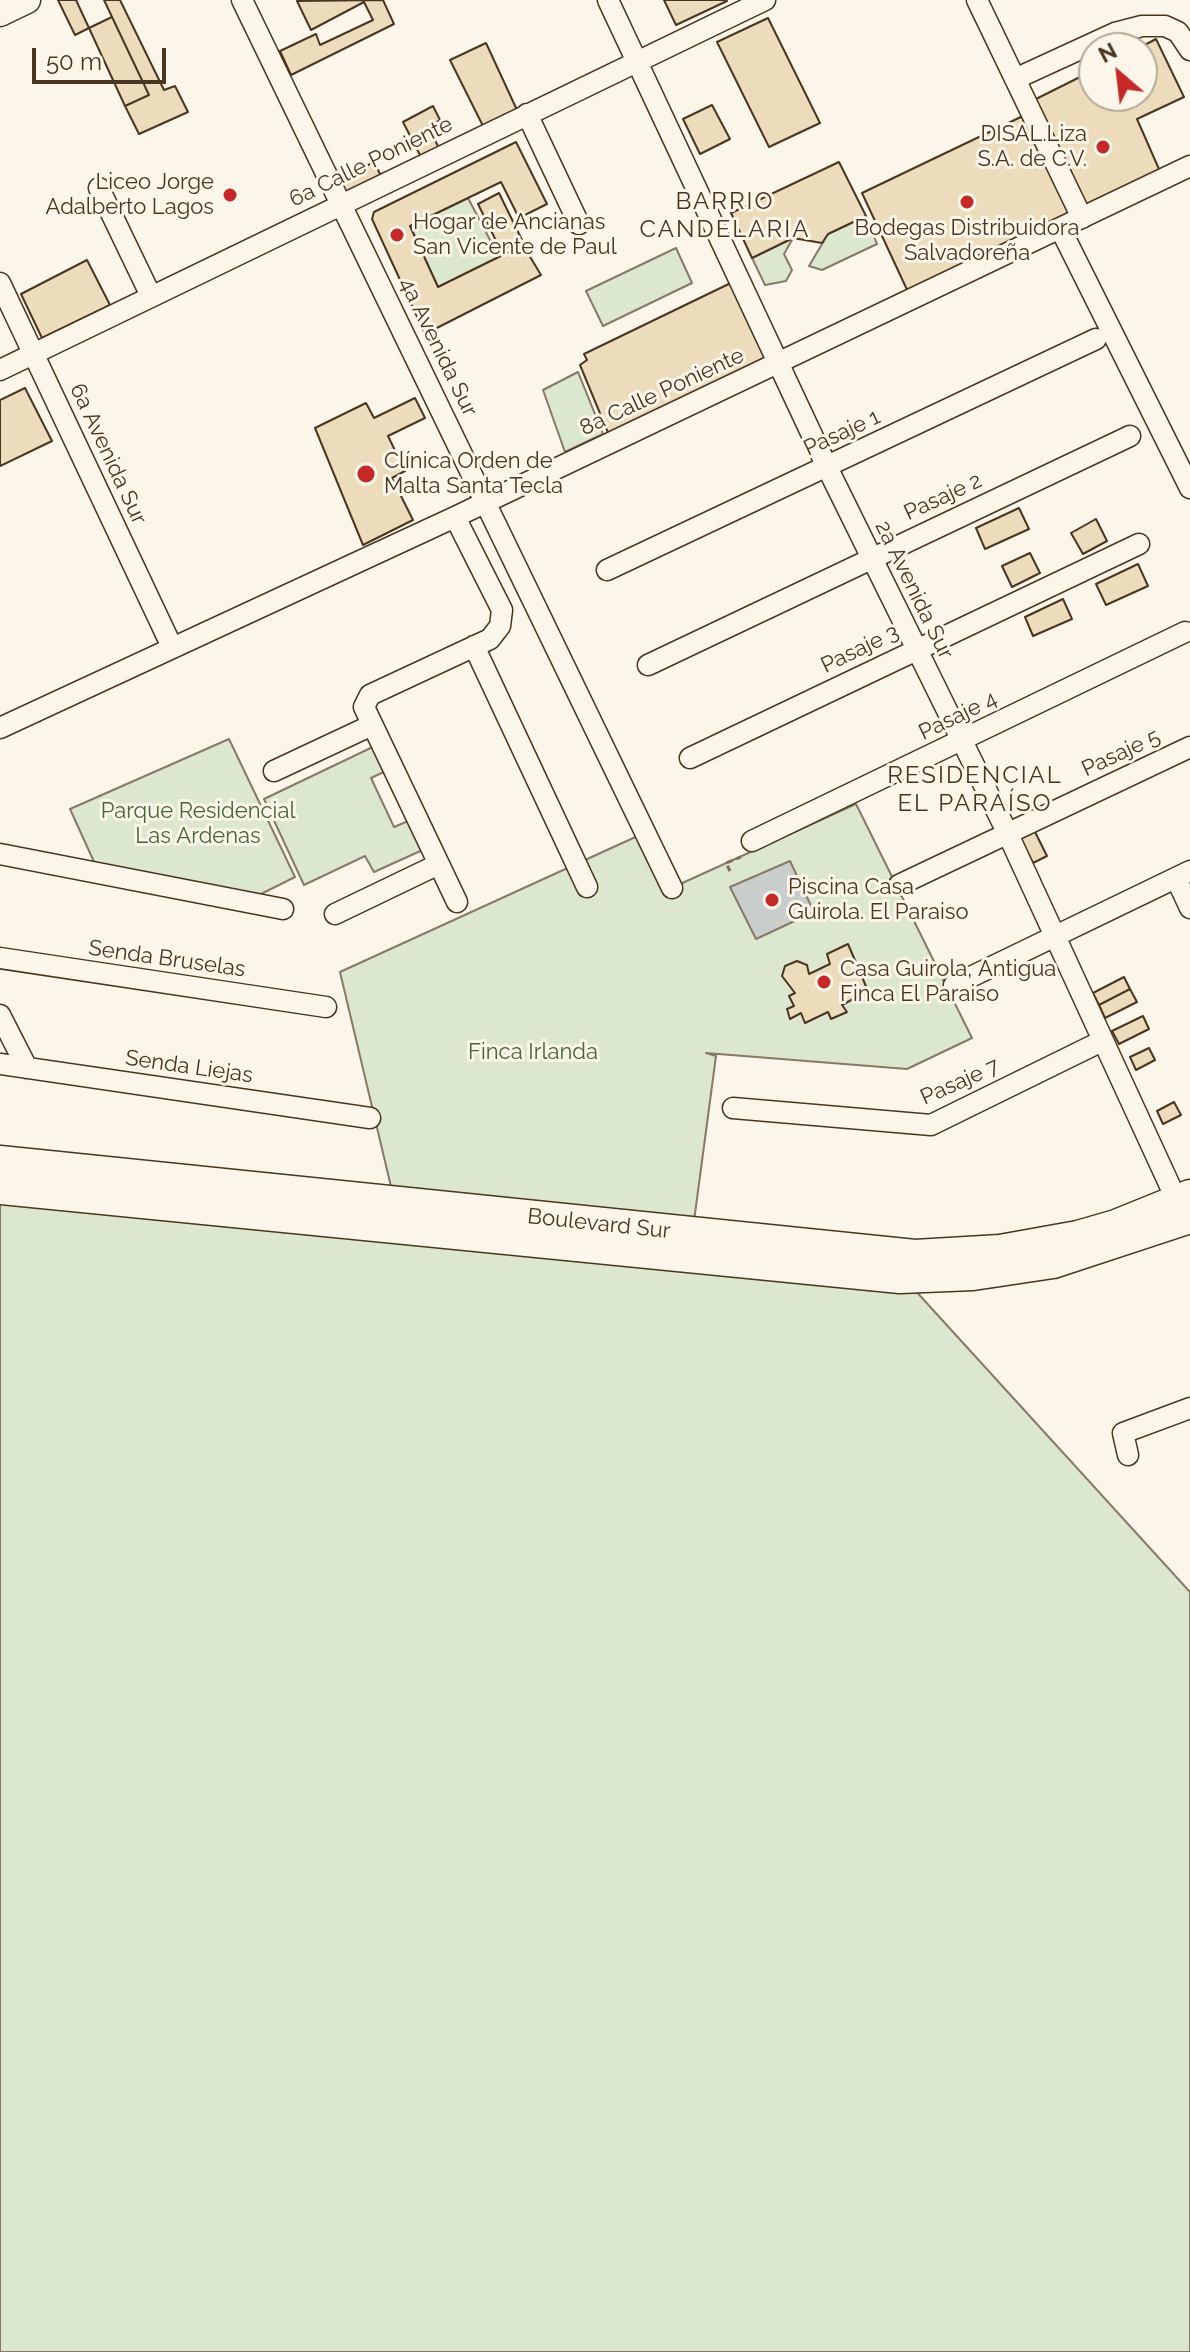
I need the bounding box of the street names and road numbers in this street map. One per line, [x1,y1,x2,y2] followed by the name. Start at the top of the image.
[285,111,457,213] street label: 6a Calle Poniente
[393,273,483,421] street label: 4a Avenida Sur
[576,342,748,442] street label: 8a Calle Poniente
[64,379,152,529] street label: 6a Avenida Sur
[800,404,884,462] street label: Pasaje 1
[900,467,986,527] street label: Pasaje 2
[869,517,959,663] street label: 2a Avenida Sur
[817,619,903,679] street label: Pasaje 3
[915,686,1001,746] street label: Pasaje 4
[1078,723,1164,783] street label: Pasaje 5
[87,935,247,983] street label: Senda Bruselas
[124,1045,254,1089] street label: Senda Liejas
[917,1053,1003,1111] street label: Pasaje 7
[526,1203,672,1245] street label: Boulevard Sur

